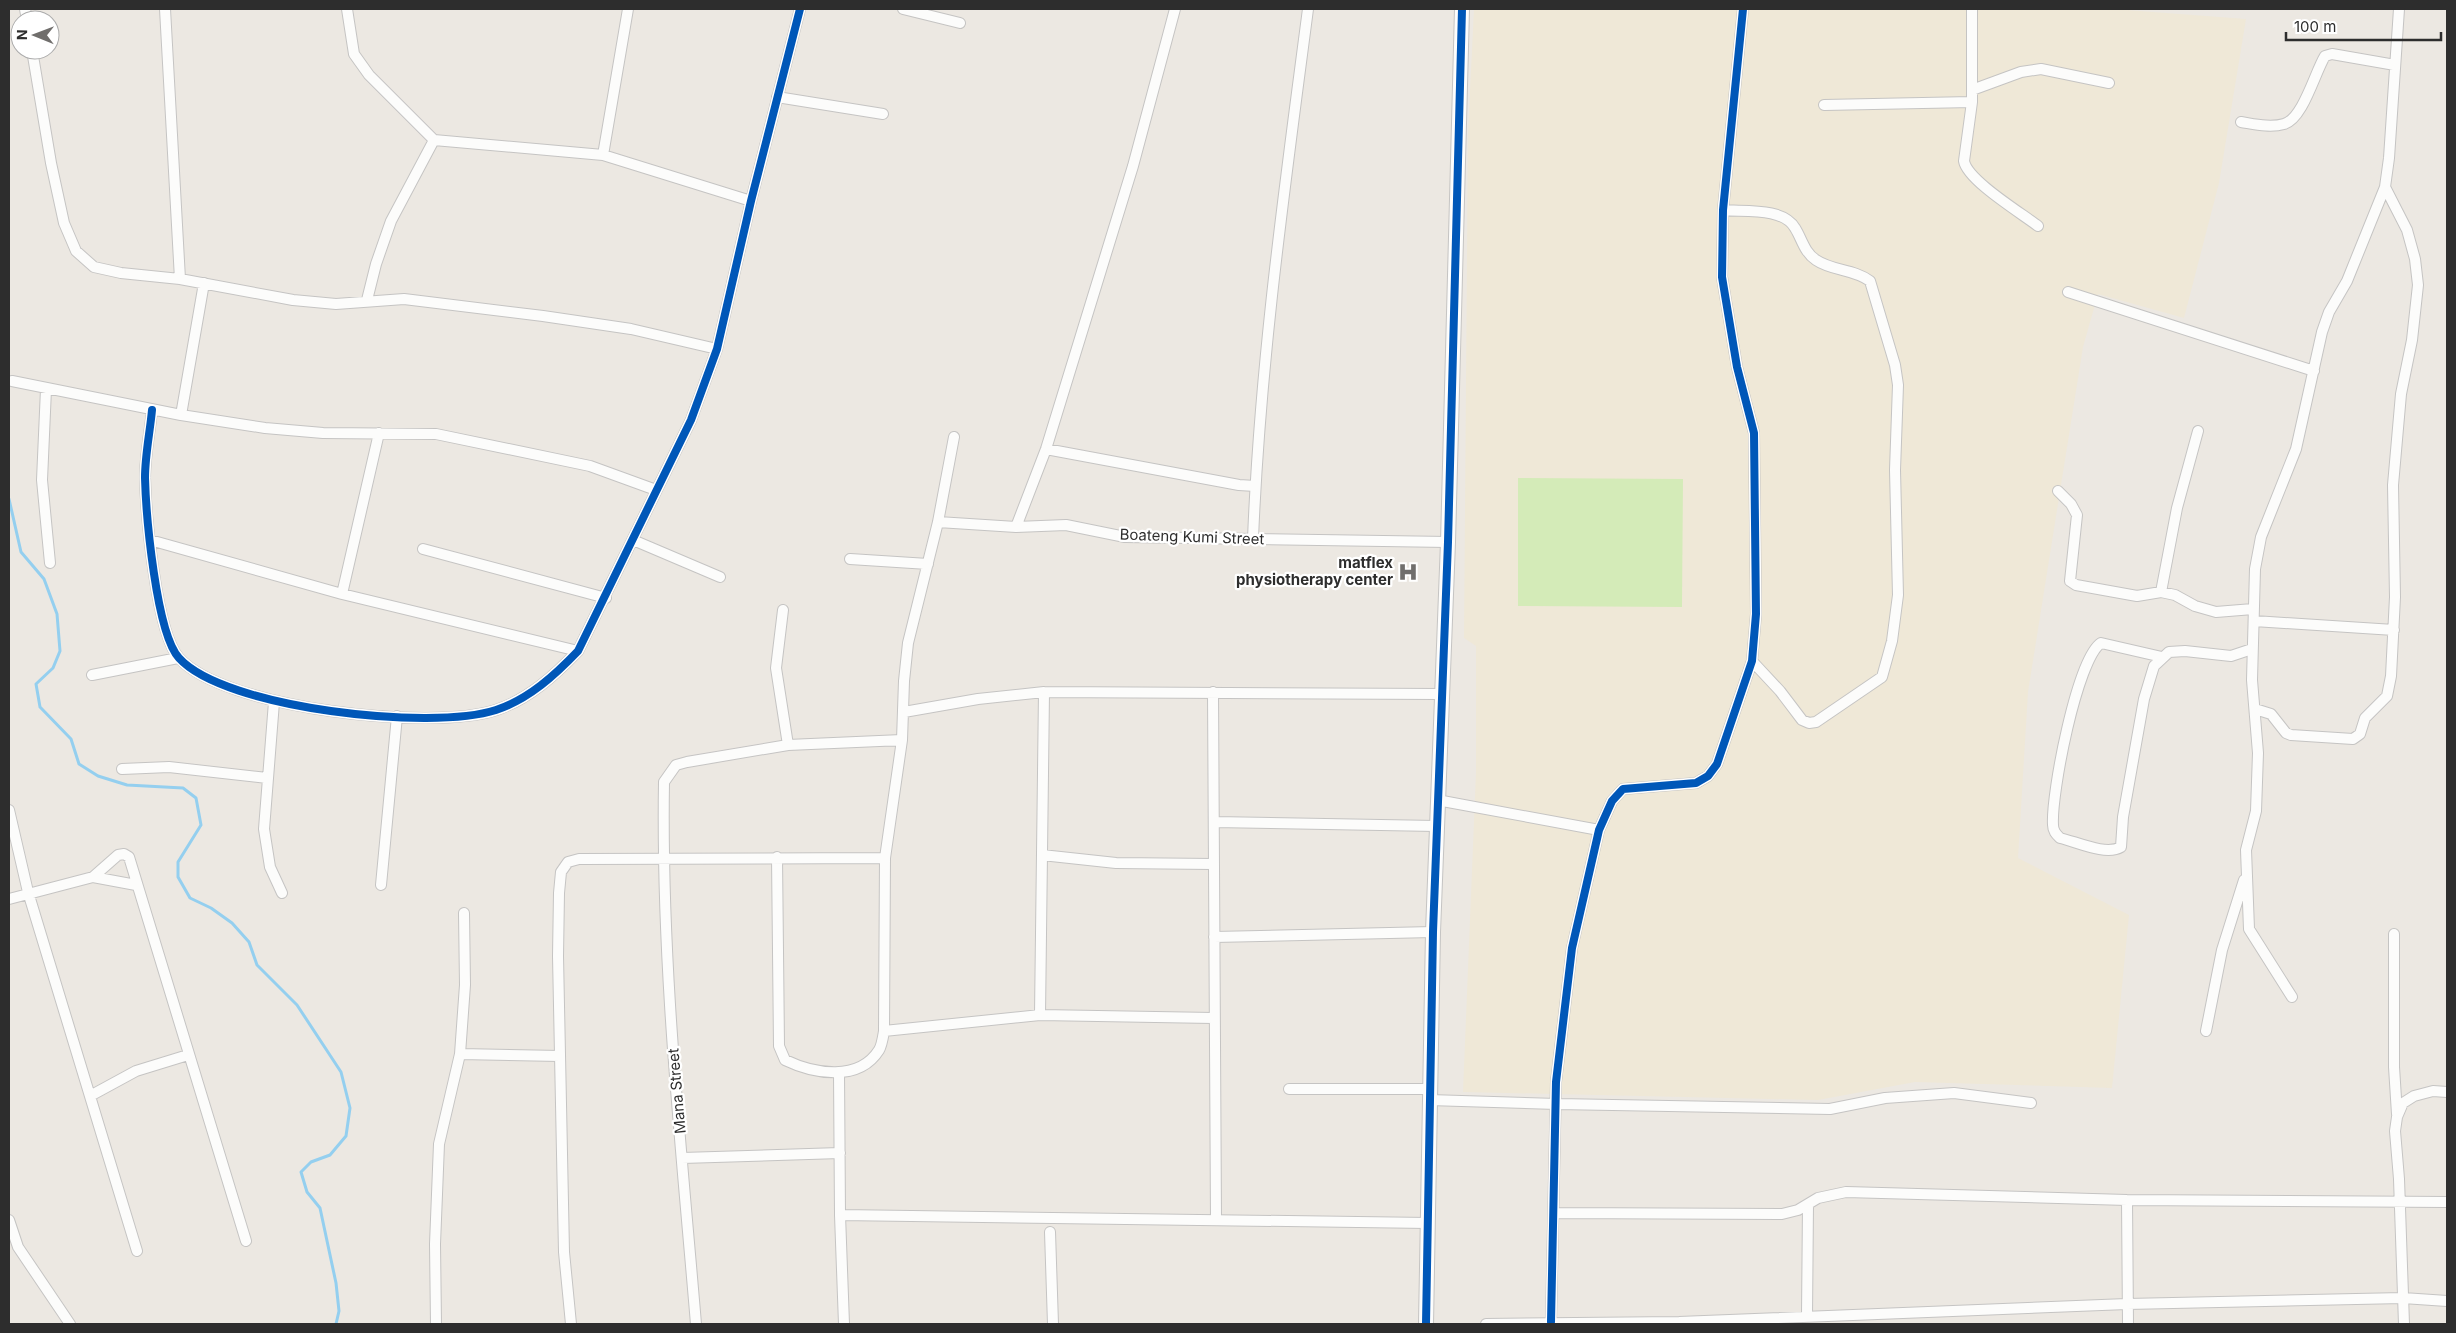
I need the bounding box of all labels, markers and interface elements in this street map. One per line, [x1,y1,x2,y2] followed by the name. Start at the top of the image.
[10,10,60,60] north arrow
[2286,10,2441,42] scale bar
[2294,17,2336,36] text: 100 m
[13,29,30,40] text: N
[1119,524,1265,549] street label: Boateng Kumi Street
[1236,553,1393,589] place label: matflex physiotherapy center
[1397,561,1419,583] hospital icon: matflex physiotherapy center
[663,1047,690,1135] street label: Mana Street

